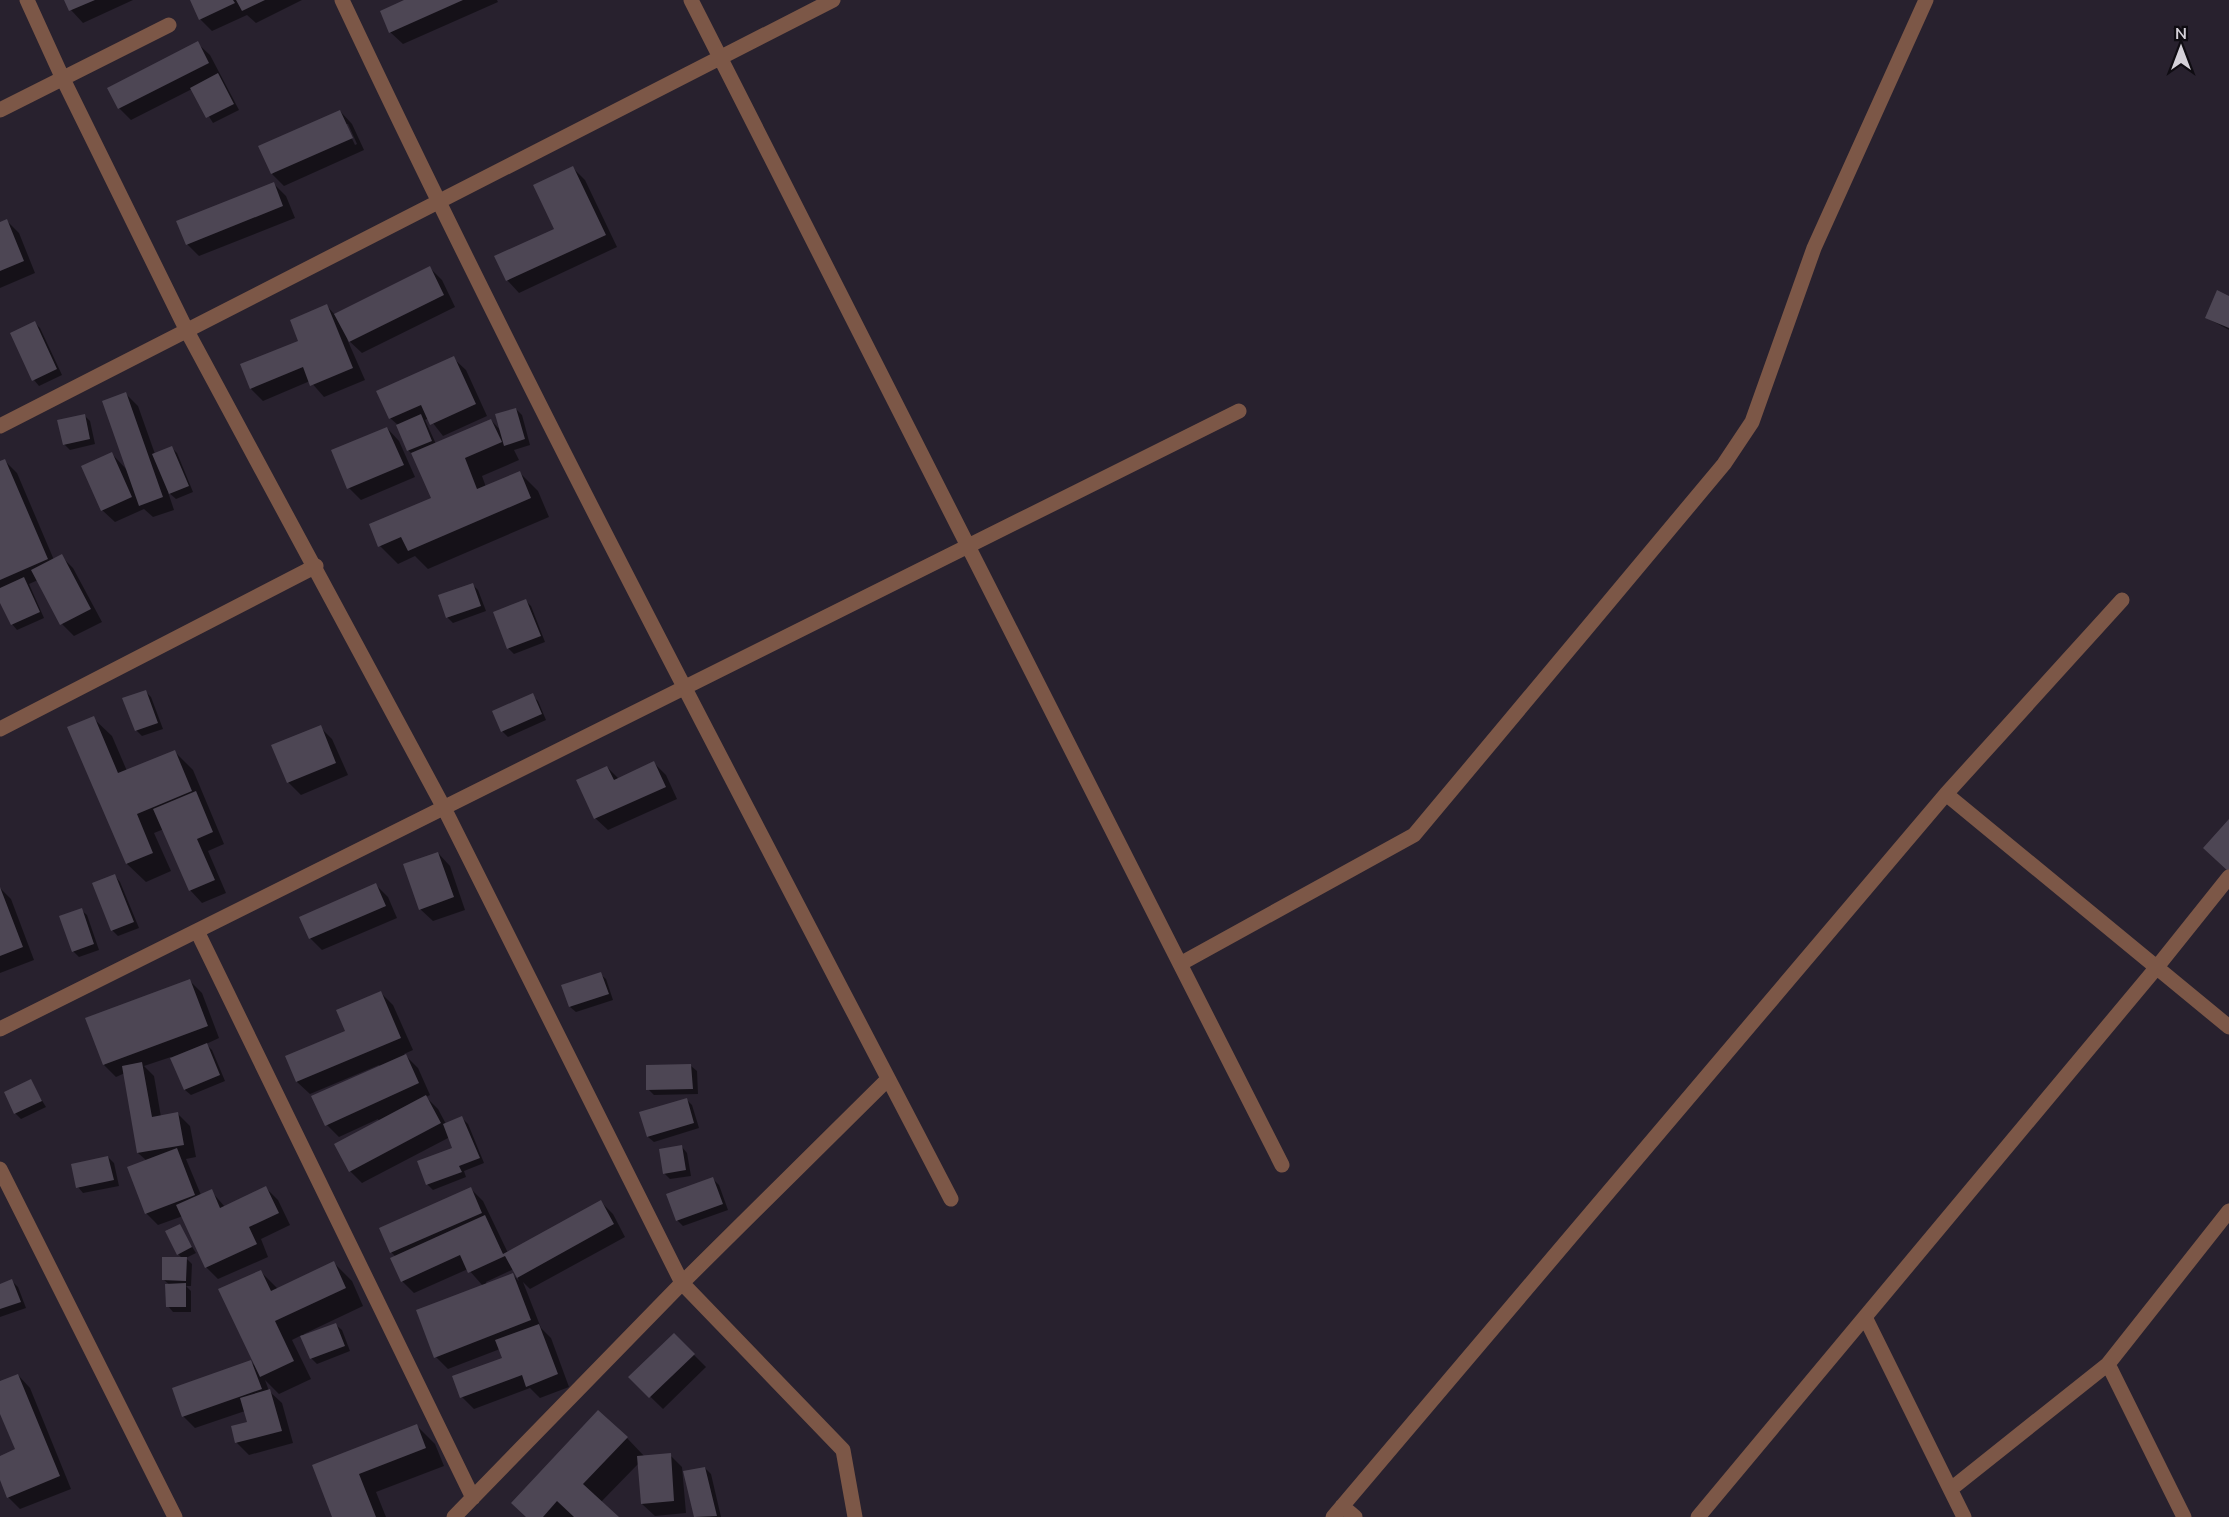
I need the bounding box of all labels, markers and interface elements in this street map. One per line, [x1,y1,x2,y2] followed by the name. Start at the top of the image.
[2151,18,2211,78] north arrow
[2175,23,2187,45] text: N

